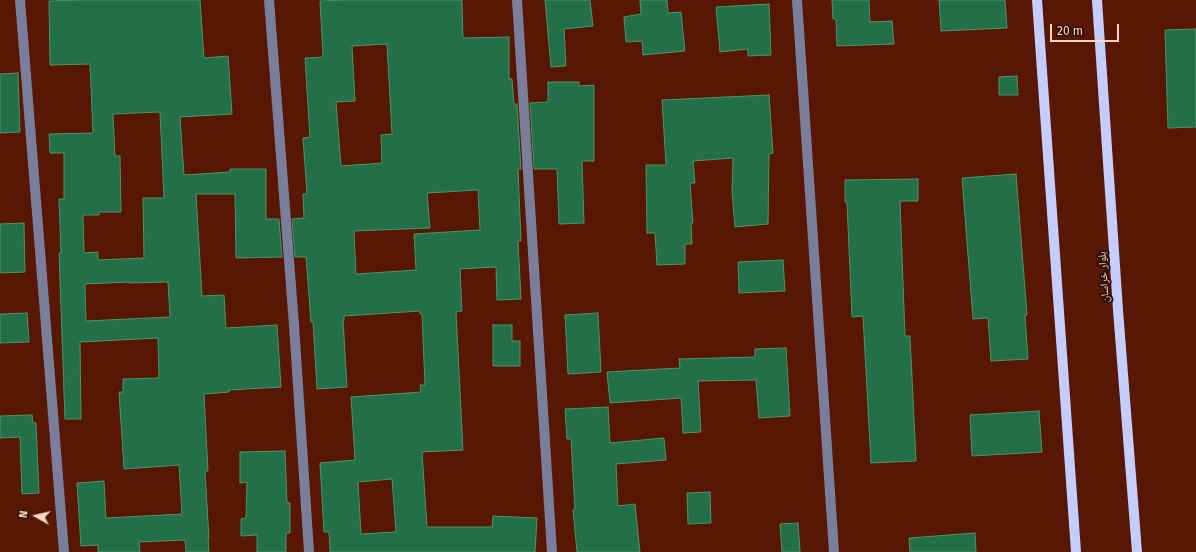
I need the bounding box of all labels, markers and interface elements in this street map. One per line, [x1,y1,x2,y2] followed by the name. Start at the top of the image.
[1052,16,1121,42] scale bar
[1057,24,1083,38] text: 20 m
[1096,251,1112,303] street label: بلوار خراسان
[16,496,56,536] north arrow
[17,510,31,519] text: N

